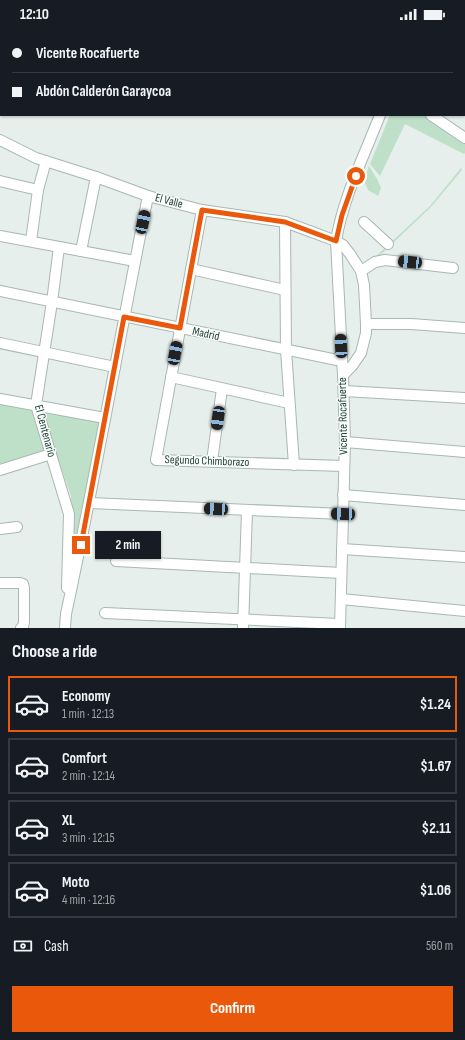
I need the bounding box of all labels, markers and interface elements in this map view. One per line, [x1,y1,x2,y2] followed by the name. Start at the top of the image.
[20,5,49,24] text: 12:10
[36,44,139,63] text: Vicente Rocafuerte
[36,82,171,101] text: Abdón Calderón Garaycoa
[347,167,365,185] route start
[154,190,185,212] street label: El Valle
[135,209,151,235] car
[397,255,423,269] car
[191,324,221,344] street label: Madrid
[334,334,348,358] car
[167,340,183,366] car
[335,377,351,455] street label: Vicente Rocafuerte
[31,403,59,459] street label: El Centenario
[210,405,226,431] car
[164,452,250,470] street label: Segundo Chimborazo
[204,502,228,516] car
[331,508,355,520] car
[95,531,161,559] callout: 2 min
[72,536,90,554] route end
[116,537,140,553] text: 2 min
[12,641,97,662] text: Choose a ride
[14,686,50,722] icon: car
[62,687,111,706] text: Economy
[420,695,451,714] text: $1.24
[62,706,114,722] text: 1 min · 12:13
[14,748,50,784] icon: car
[62,749,107,768] text: Comfort
[420,757,451,776] text: $1.67
[62,768,115,784] text: 2 min · 12:14
[14,810,50,846] icon: car
[62,811,75,830] text: XL
[421,819,451,838] text: $2.11
[62,830,115,846] text: 3 min · 12:15
[14,872,50,908] icon: car
[62,873,89,892] text: Moto
[420,881,451,900] text: $1.06
[62,892,115,908] text: 4 min · 12:16
[12,935,34,957] icon: cash
[44,937,69,956] text: Cash
[426,938,453,954] text: 560 m
[12,986,453,1032] button: Confirm

